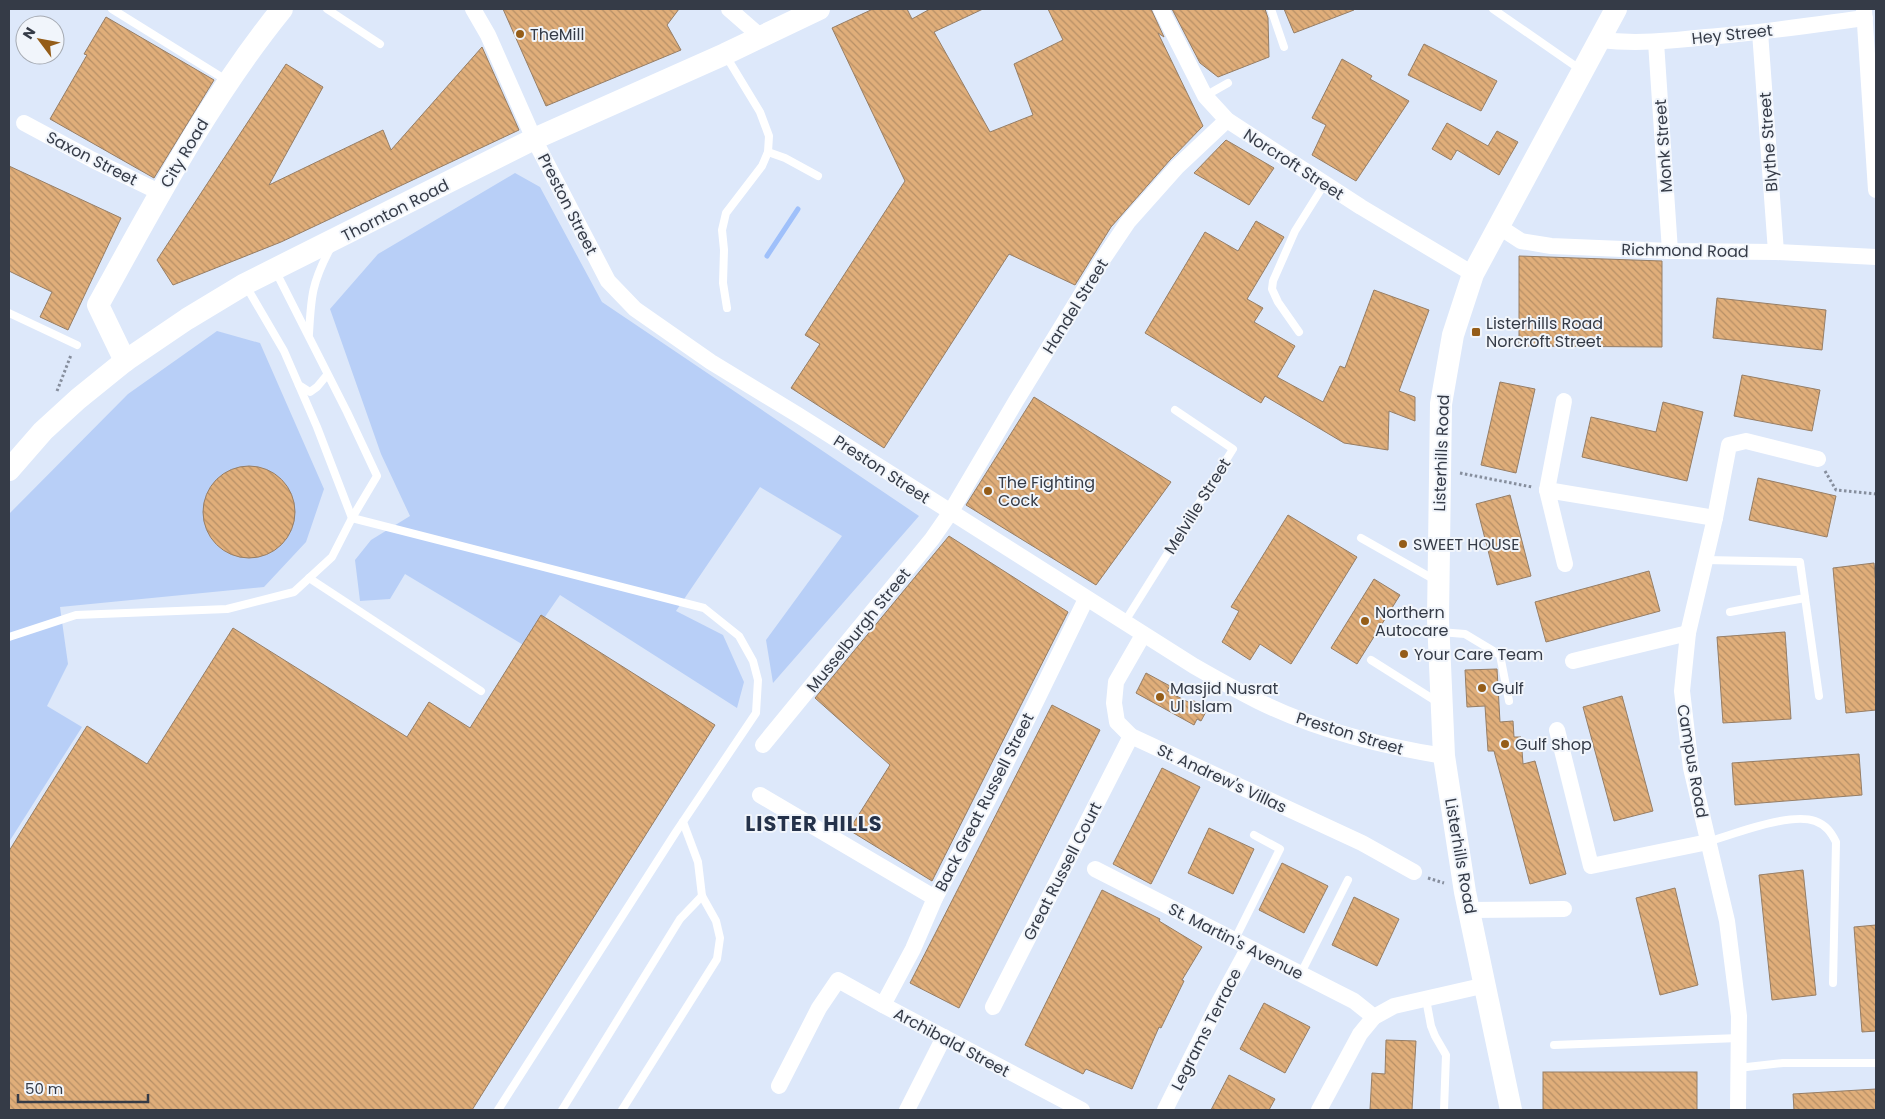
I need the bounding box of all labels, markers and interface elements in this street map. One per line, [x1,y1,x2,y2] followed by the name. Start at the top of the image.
[15,15,65,65] north arrow
[1691,19,1774,50] street label: Hey Street
[18,23,40,43] text: N
[530,23,584,46] place label: TheMill
[514,28,526,40] marker: TheMill
[1754,91,1783,193] street label: Blythe Street
[1649,98,1678,193] street label: Monk Street
[155,114,214,192] street label: City Road
[1239,123,1349,206] street label: Norcroft Street
[42,126,141,191] street label: Saxon Street
[532,150,603,259] street label: Preston Street
[338,174,453,247] street label: Thornton Road
[1621,238,1749,263] street label: Richmond Road
[1037,254,1114,358] street label: Handel Street
[1486,312,1603,353] place label: Listerhills Road Norcroft Street
[1470,326,1482,338] marker: Listerhills Road Norcroft Street
[1428,394,1455,512] street label: Listerhills Road
[829,430,935,509] street label: Preston Street
[1159,454,1236,559] street label: Melville Street
[998,471,1095,512] place label: The Fighting Cock
[982,485,994,497] marker: The Fighting Cock
[1413,533,1519,556] place label: SWEET HOUSE
[1397,538,1409,550] marker: SWEET HOUSE
[801,563,916,697] street label: Musselburgh Street
[1375,601,1449,642] place label: Northern Autocare
[1359,615,1371,627] marker: Northern Autocare
[1414,643,1543,666] place label: Your Care Team
[1398,648,1410,660] marker: Your Care Team
[1170,677,1279,718] place label: Masjid Nusrat Ul Islam
[1492,677,1524,700] place label: Gulf
[1476,682,1488,694] marker: Gulf
[1154,691,1166,703] marker: Masjid Nusrat Ul Islam
[1671,702,1714,820] street label: Campus Road
[1293,706,1406,761] street label: Preston Street
[929,709,1040,896] street label: Back Great Russell Street
[1515,733,1592,756] place label: Gulf Shop
[1153,738,1290,819] street label: St. Andrew's Villas
[1499,738,1511,750] marker: Gulf Shop
[1439,796,1482,916] street label: Listerhills Road
[1018,798,1107,944] street label: Great Russell Court
[745,809,883,838] district label: LISTER HILLS
[1164,897,1307,985] street label: St. Martin's Avenue
[1166,964,1247,1094] street label: Legrams Terrace
[890,1002,1014,1083] street label: Archibald Street
[18,1072,148,1104] scale bar
[25,1078,63,1099] text: 50 m

